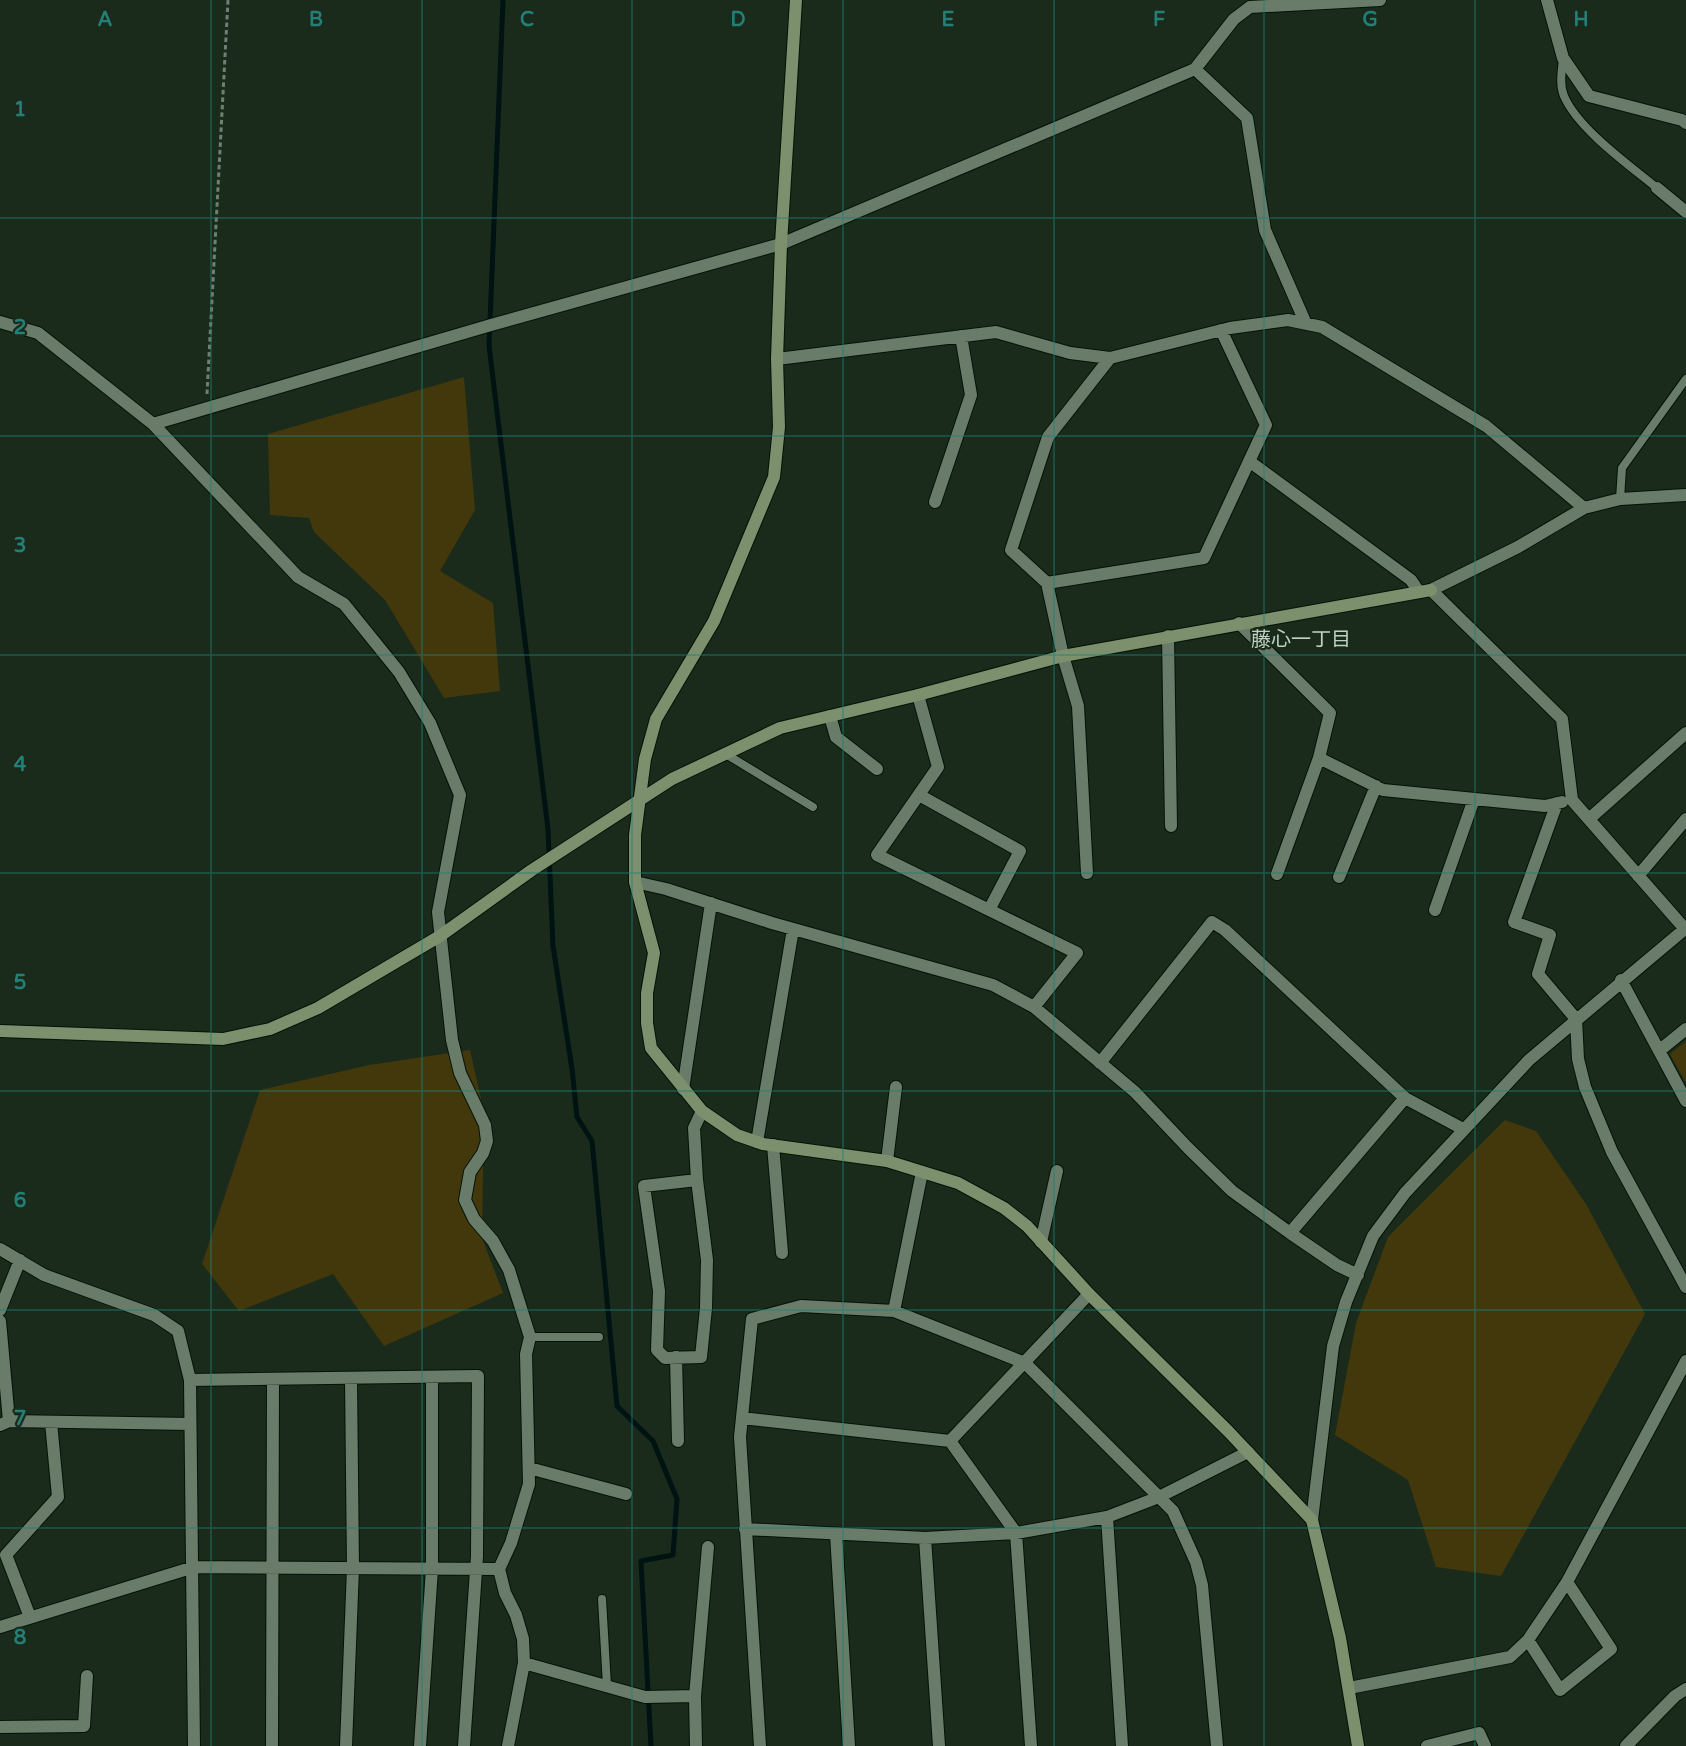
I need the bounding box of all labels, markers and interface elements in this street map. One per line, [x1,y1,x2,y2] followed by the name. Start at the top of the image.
[98,8,113,32] text: A
[309,8,323,32] text: B
[520,8,534,32] text: C
[730,8,746,32] text: D
[942,8,955,32] text: E
[1153,8,1165,32] text: F
[1362,8,1378,32] text: G
[1573,8,1589,32] text: H
[14,98,26,122] text: 1
[14,316,26,340] text: 2
[14,534,26,558] text: 3
[1251,628,1351,652] district label: 藤心一丁目
[14,753,27,777] text: 4
[14,971,26,995] text: 5
[14,1189,26,1213] text: 6
[14,1407,26,1431] text: 7
[14,1626,26,1650] text: 8

